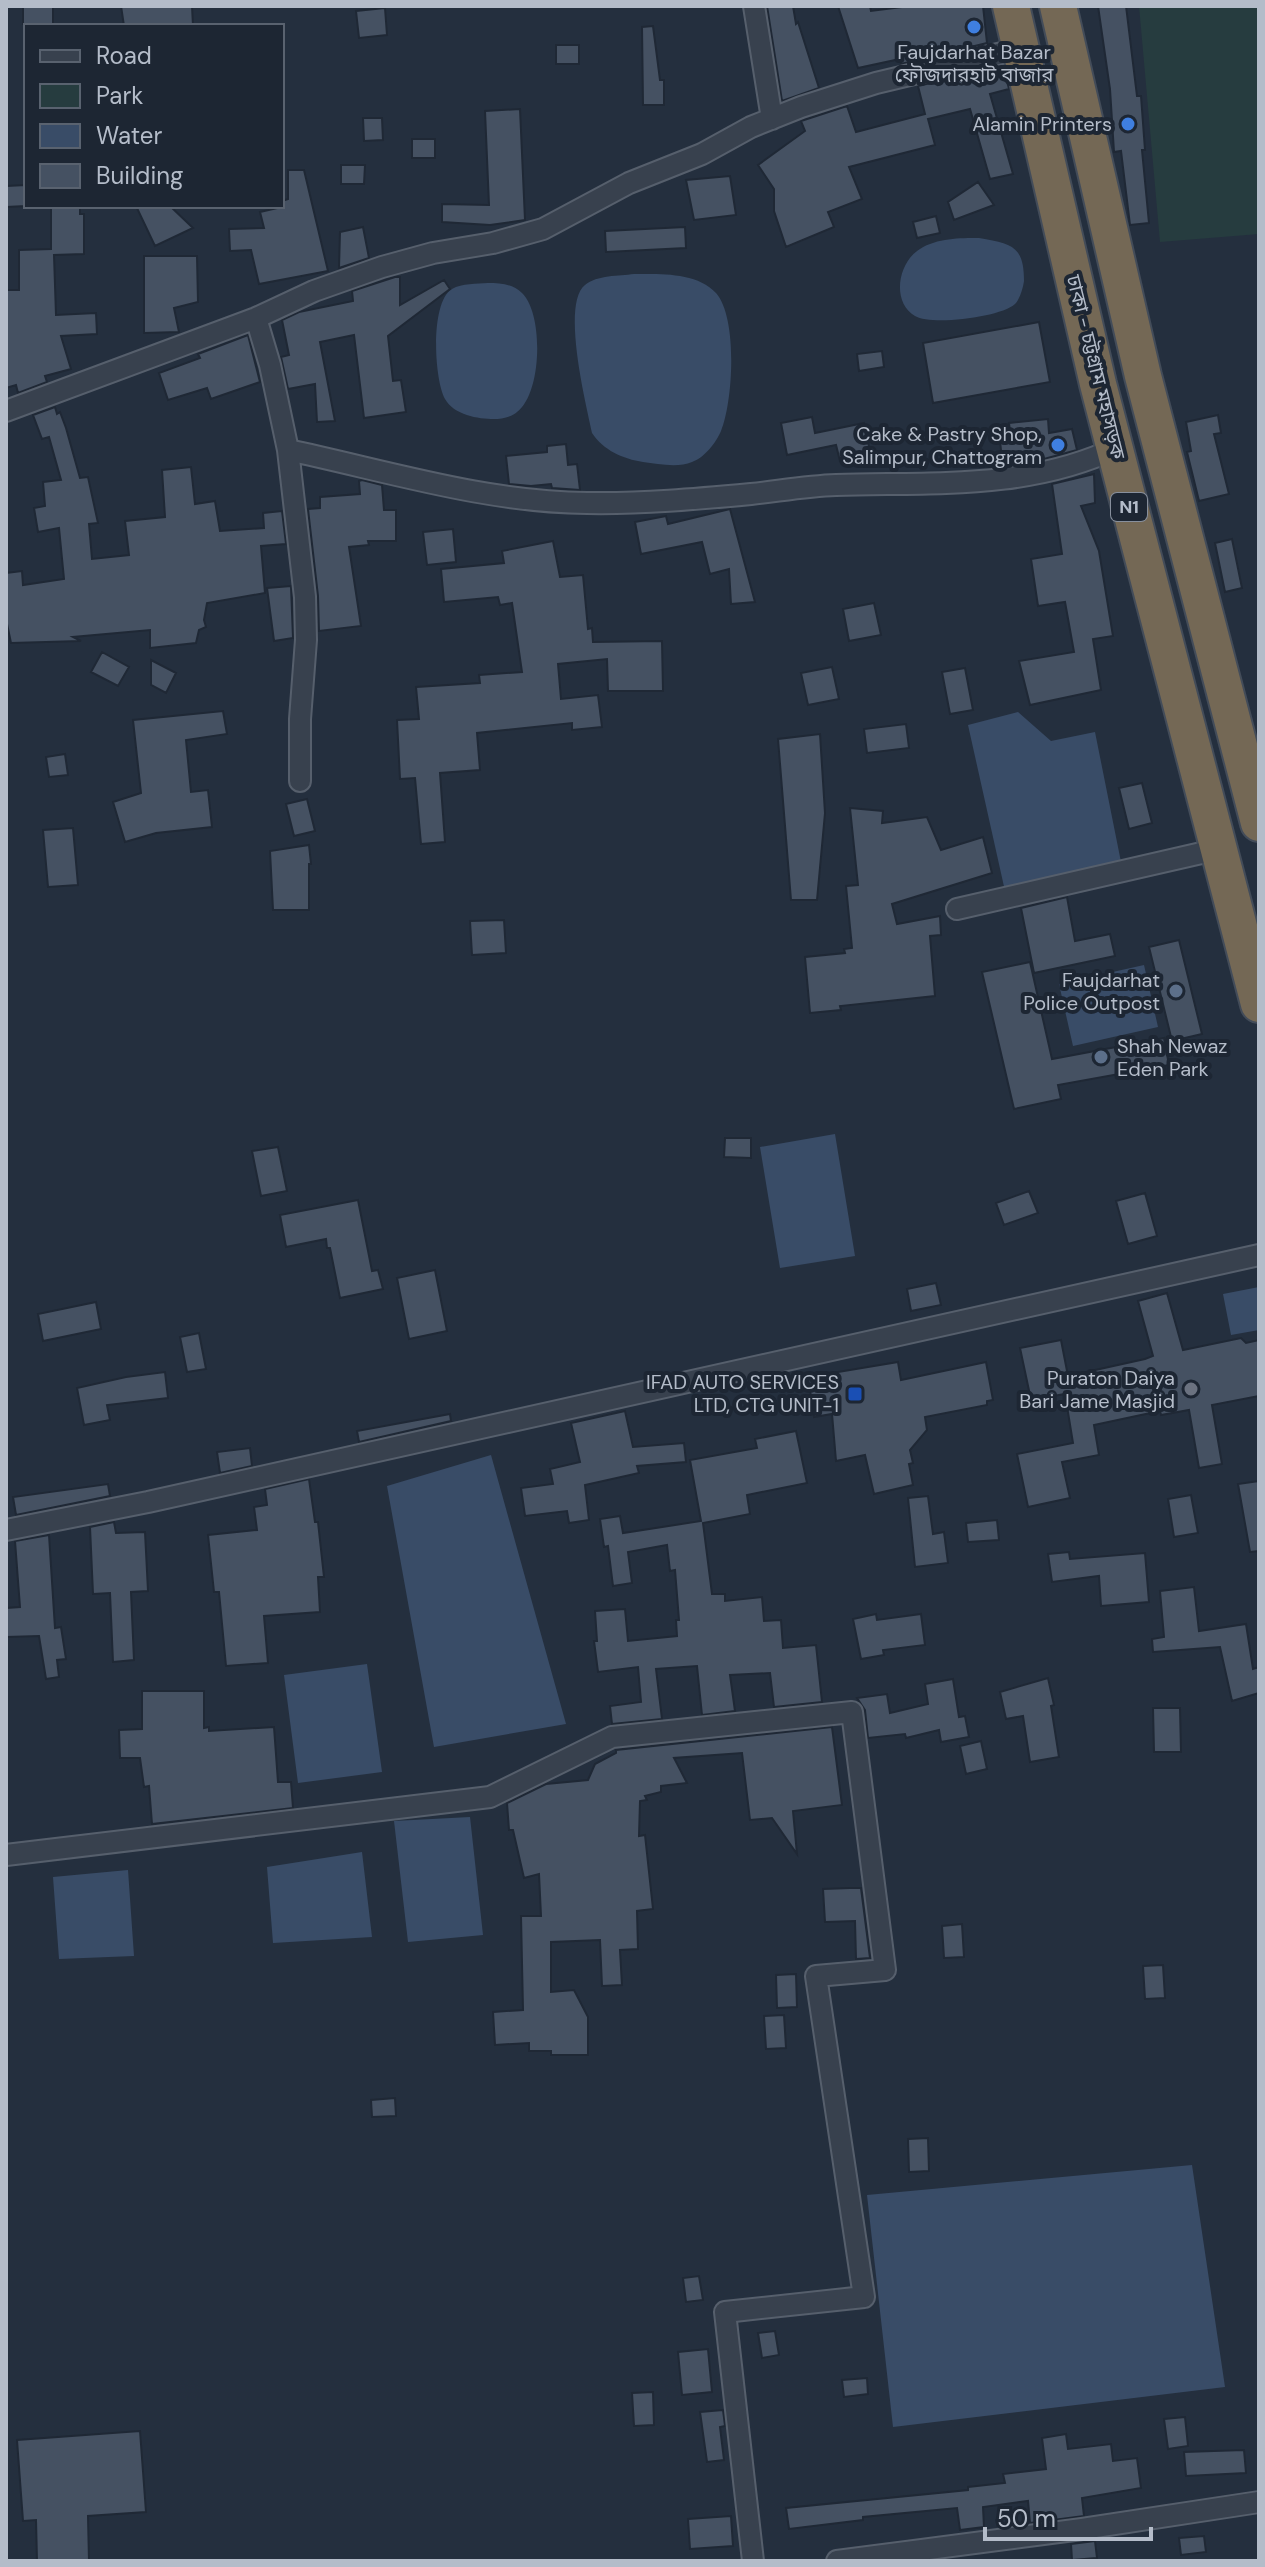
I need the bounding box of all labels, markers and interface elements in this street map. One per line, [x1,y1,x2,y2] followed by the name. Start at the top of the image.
[965,18,983,36] marker: Faujdarhat Bazar ফৌজদারহাট বাজার
[24,24,284,208] legend
[895,39,1054,88] place label: Faujdarhat Bazar ফৌজদারহাট বাজার
[96,40,152,71] text: Road
[96,80,143,111] text: Park
[972,111,1112,137] place label: Alamin Printers
[1119,115,1137,133] marker: Alamin Printers
[96,120,162,151] text: Water
[96,160,183,191] text: Building
[1060,271,1132,463] street label: ঢাকা - চট্টগ্রাম মহাসড়ক
[842,421,1042,470] place label: Cake & Pastry Shop, Salimpur, Chattogram
[1049,436,1067,454] marker: Cake & Pastry Shop, Salimpur, Chattogram
[1111,493,1147,521] road number: N1
[1023,967,1160,1016] place label: Faujdarhat Police Outpost
[1167,982,1185,1000] marker: Faujdarhat Police Outpost
[1117,1033,1228,1082] place label: Shah Newaz Eden Park
[1092,1048,1110,1066] marker: Shah Newaz Eden Park
[1019,1365,1175,1414] place label: Puraton Daiya Bari Jame Masjid
[646,1369,839,1418] place label: IFAD AUTO SERVICES LTD, CTG UNIT-1
[1182,1380,1200,1398] marker: Puraton Daiya Bari Jame Masjid
[846,1385,864,1403] marker: IFAD AUTO SERVICES LTD, CTG UNIT-1
[985,2491,1151,2541] scale bar
[997,2503,1056,2534] text: 50 m

